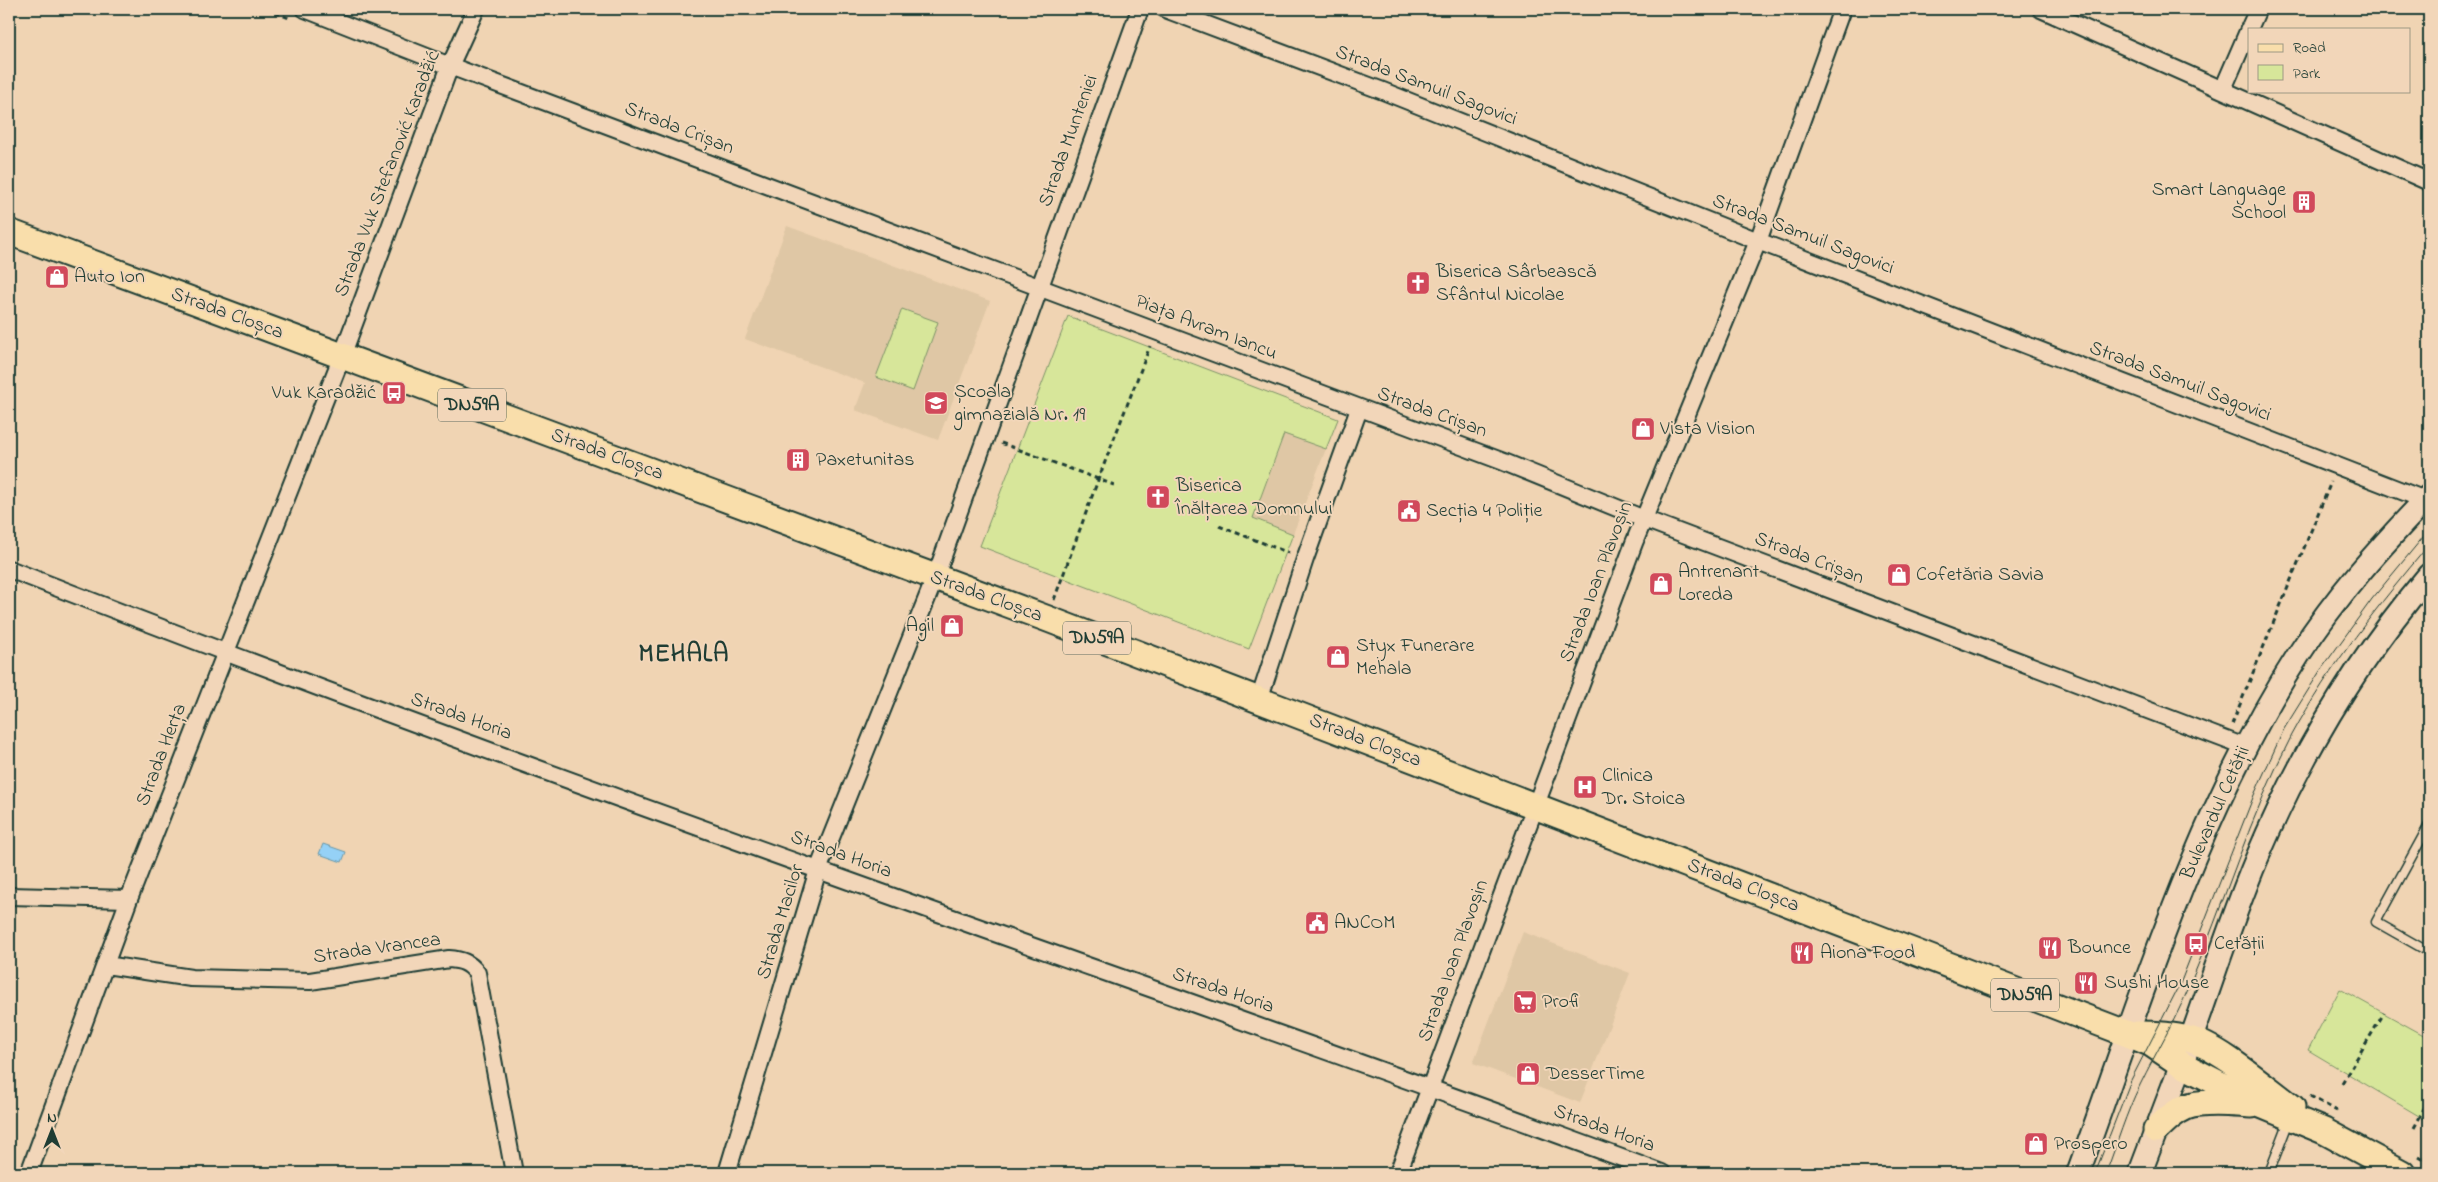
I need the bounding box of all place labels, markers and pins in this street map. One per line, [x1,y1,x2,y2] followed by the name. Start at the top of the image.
[2152,176,2286,228] place label: Smart Language School
[2291,189,2317,215] building icon: Smart Language School
[1435,258,1596,310] place label: Biserica Sârbească Sfântul Nicolae
[74,263,145,292] place label: Auto Ion
[44,264,70,290] shop icon: Auto Ion
[1405,270,1431,296] church icon: Biserica Sârbească Sfântul Nicolae
[953,378,1085,431] place label: Școala gimnazială Nr. 19
[271,379,376,408] place label: Vuk Karadžić
[381,380,407,406] bus stop icon: Vuk Karadžić
[923,390,949,416] school or university icon: Școala gimnazială Nr. 19
[1659,415,1755,444] place label: Vista Vision
[1630,416,1656,442] shop icon: Vista Vision
[816,446,914,475] place label: Paxetunitas
[785,447,811,473] building icon: Paxetunitas
[1174,472,1333,524] place label: Biserica Înălțarea Domnului
[1145,484,1171,510] church icon: Biserica Înălțarea Domnului
[1426,497,1542,526] place label: Secția 4 Poliție
[1396,498,1422,524] public building icon: Secția 4 Poliție
[1678,558,1760,610] place label: Antrenant Loreda
[1916,561,2044,590] place label: Cofetăria Savia
[1886,562,1912,588] shop icon: Cofetăria Savia
[1648,571,1674,597] shop icon: Antrenant Loreda
[906,612,934,642] place label: Agil
[939,613,965,639] shop icon: Agil
[1356,632,1475,684] place label: Styx Funerare Mehala
[1325,644,1351,670] shop icon: Styx Funerare Mehala
[1601,762,1685,814] place label: Clinica Dr. Stoica
[1572,774,1598,800] hospital icon: Clinica Dr. Stoica
[1334,909,1395,938] place label: ANCOM
[1304,910,1330,936] public building icon: ANCOM
[2214,930,2265,959] place label: Cetății
[2183,931,2209,957] bus stop icon: Cetății
[2067,934,2131,963] place label: Bounce
[2037,935,2063,961] restaurant icon: Bounce
[1820,939,1915,968] place label: Aiona Food
[1789,940,1815,966] restaurant icon: Aiona Food
[2104,969,2209,998] place label: Sushi House
[2073,970,2099,996] restaurant icon: Sushi House
[1542,988,1582,1017] place label: Profi
[1512,989,1538,1015] supermarket icon: Profi
[1545,1060,1645,1089] place label: DesserTime
[1515,1061,1541,1087] shop icon: DesserTime
[2054,1130,2128,1159] place label: Prospero
[2023,1131,2049,1157] shop icon: Prospero

